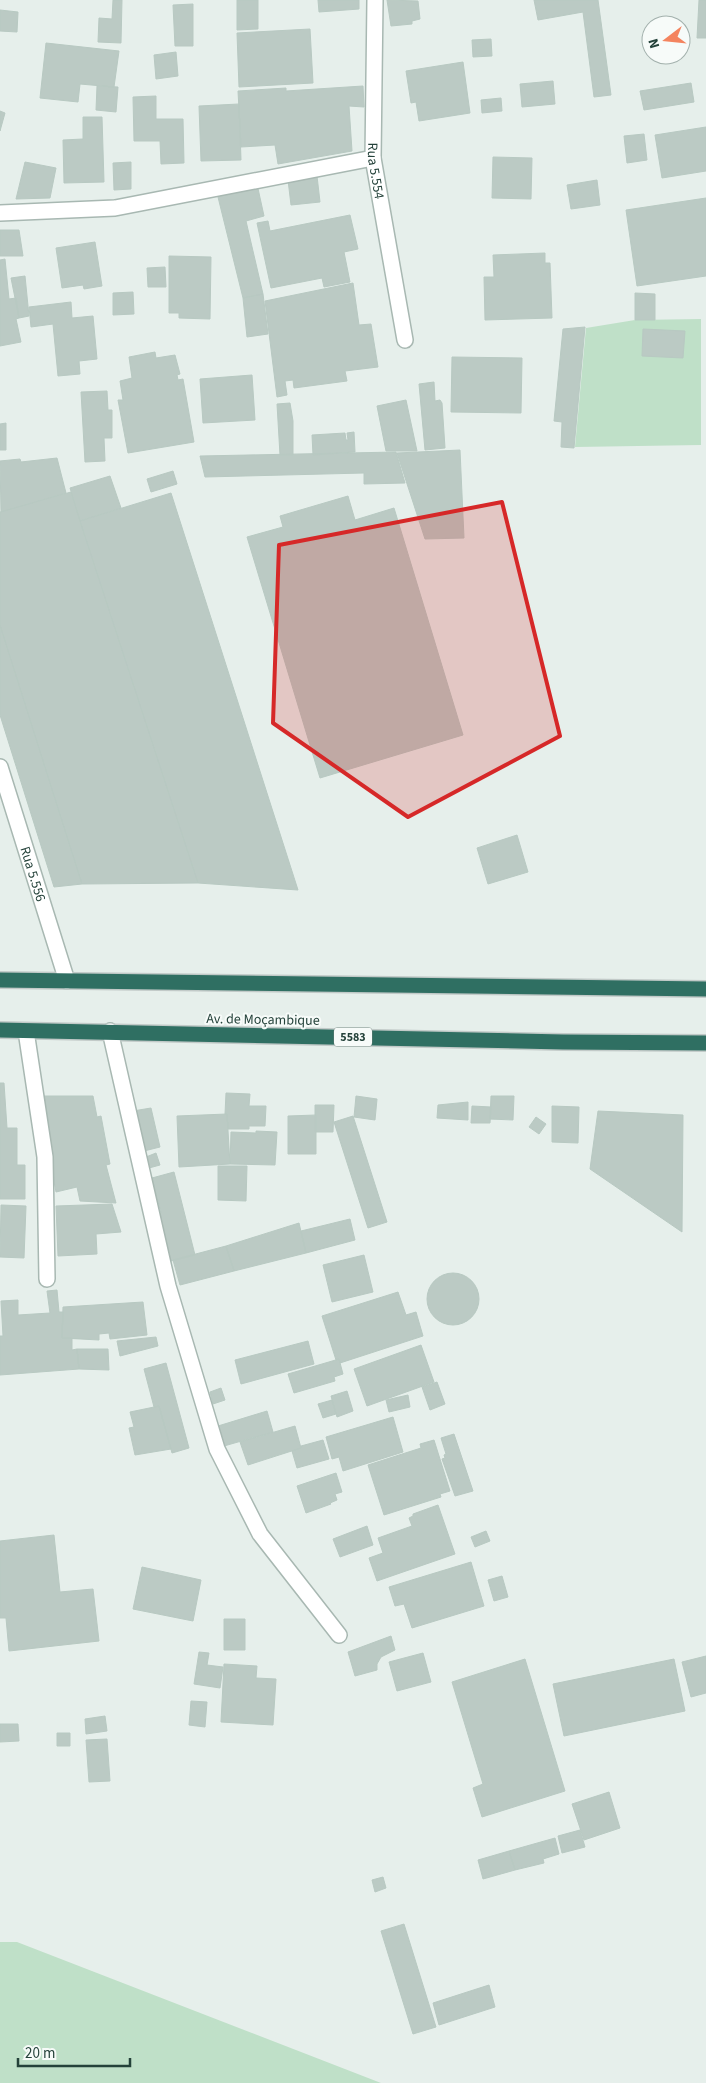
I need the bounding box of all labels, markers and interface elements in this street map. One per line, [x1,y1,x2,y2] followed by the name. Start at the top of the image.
[641,15,691,65] north arrow
[644,36,665,51] text: N
[362,142,389,201] street label: Rua 5.554
[14,844,51,904] street label: Rua 5.556
[206,1009,320,1031] street label: Av. de Moçambique
[334,1028,372,1046] road number: 5583
[18,2036,130,2068] scale bar
[25,2043,55,2064] text: 20 m

